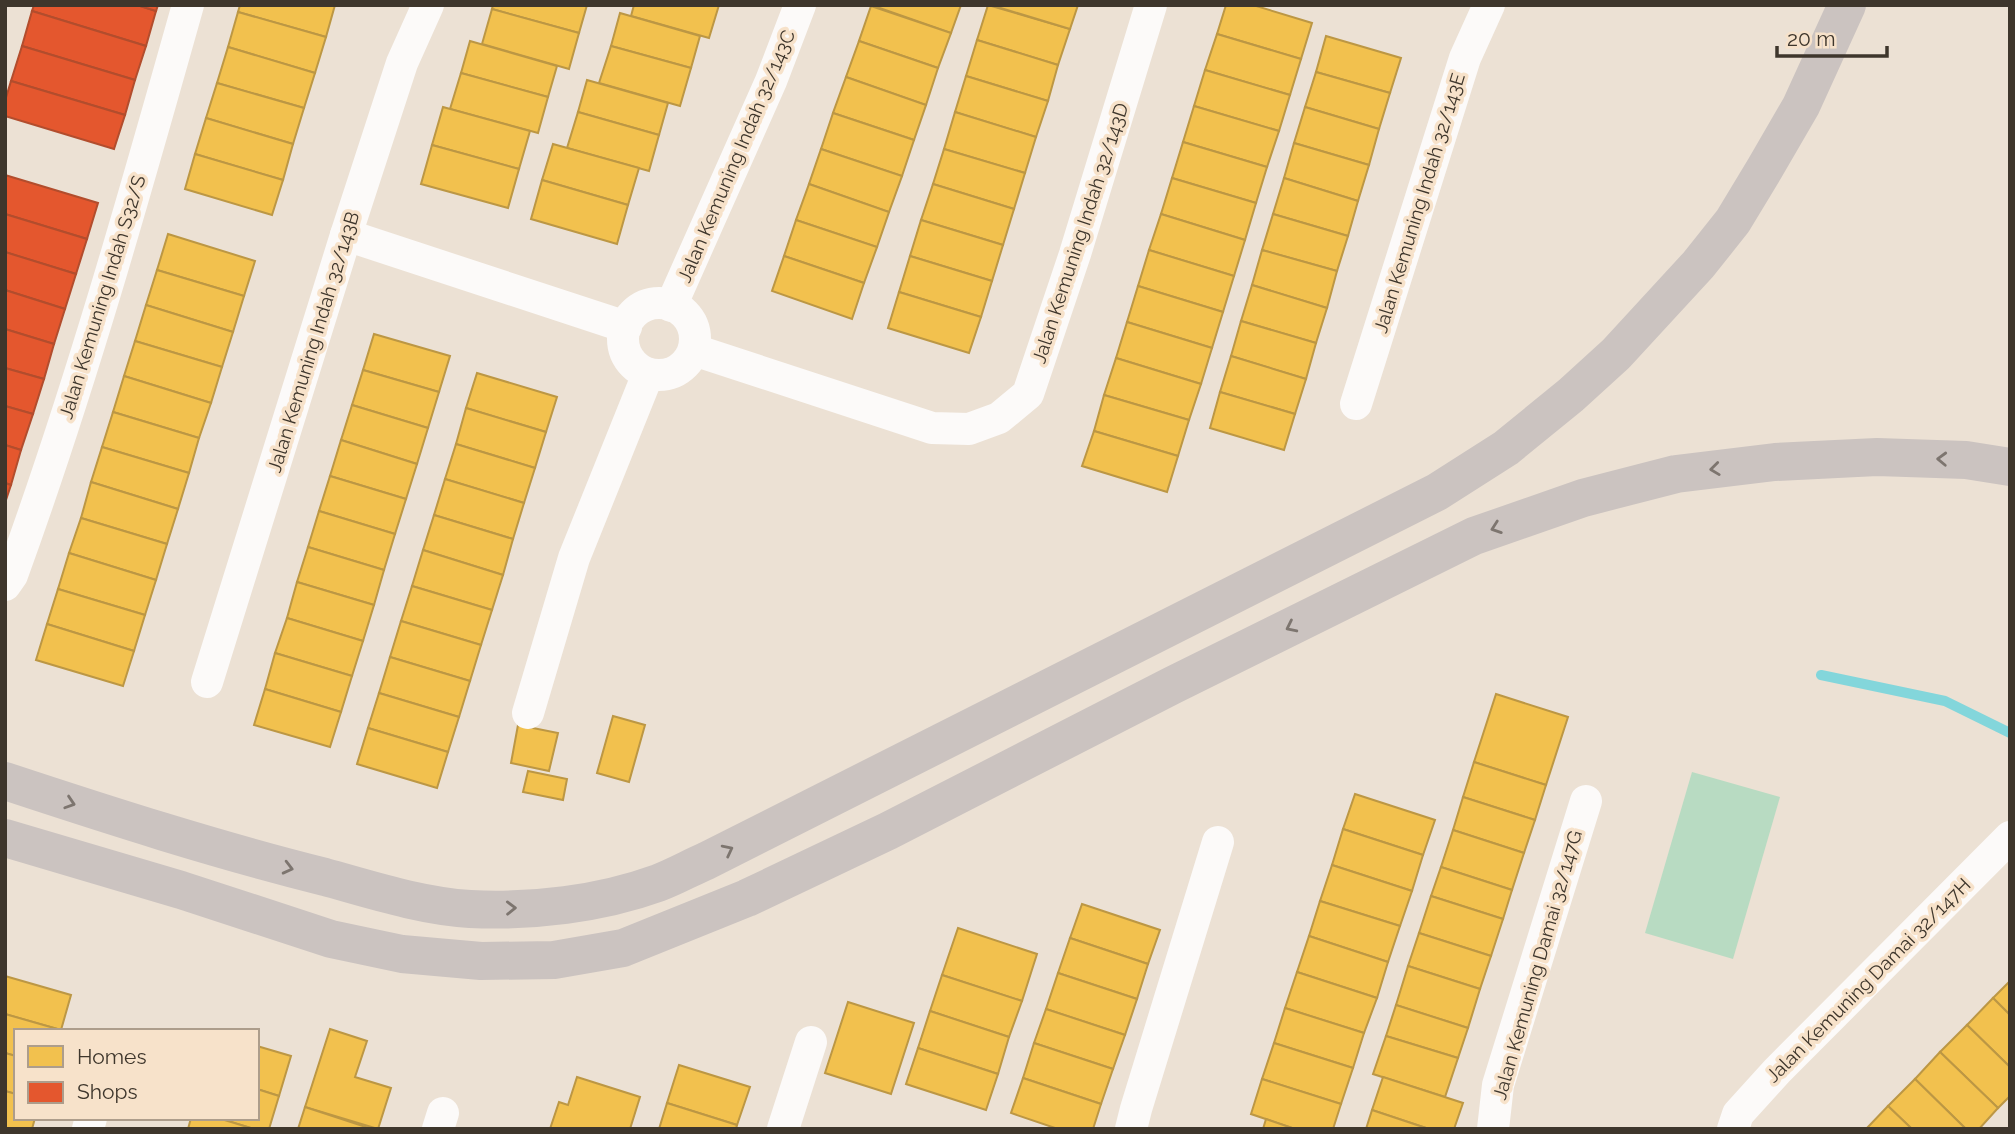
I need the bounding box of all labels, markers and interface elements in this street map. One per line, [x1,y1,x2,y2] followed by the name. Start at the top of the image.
[1777,14,1887,58] scale bar
[1787,26,1835,51] text: 20 m
[673,27,799,285] street label: Jalan Kemuning Indah 32/143C
[1369,70,1469,336] street label: Jalan Kemuning Indah 32/143E
[1027,100,1133,366] street label: Jalan Kemuning Indah 32/143D
[54,172,150,422] street label: Jalan Kemuning Indah S32/S
[263,209,363,475] street label: Jalan Kemuning Indah 32/143B
[1936,451,1947,467] one-way arrow
[1709,461,1721,476] one-way arrow
[1491,520,1503,534] one-way arrow
[1286,618,1298,632] one-way arrow
[64,794,76,809] one-way arrow
[1488,828,1586,1102] street label: Jalan Kemuning Damai 32/147G
[721,845,733,859] one-way arrow
[282,860,294,874] one-way arrow
[1761,873,1975,1087] street label: Jalan Kemuning Damai 32/147H
[505,901,516,916] one-way arrow
[14,1029,259,1120] legend
[77,1044,147,1069] text: Homes
[77,1079,138,1104] text: Shops

